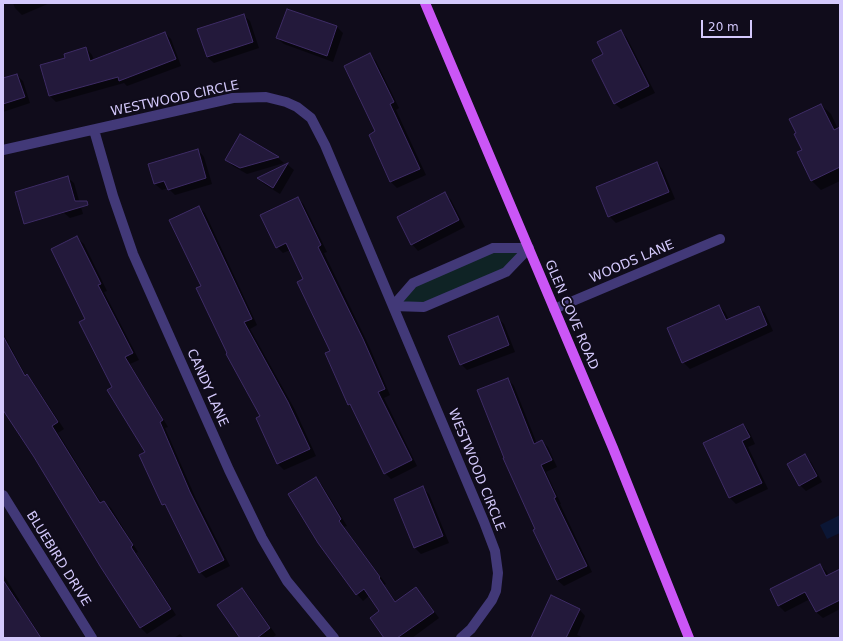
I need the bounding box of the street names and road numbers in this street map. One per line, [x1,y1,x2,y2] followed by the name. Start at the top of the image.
[110,78,240,120] street label: WESTWOOD CIRCLE
[587,237,677,287] street label: WOODS LANE
[541,258,601,372] street label: GLEN COVE ROAD
[183,347,231,429] street label: CANDY LANE
[444,407,508,533] street label: WESTWOOD CIRCLE
[22,509,94,609] street label: BLUEBIRD DRIVE

